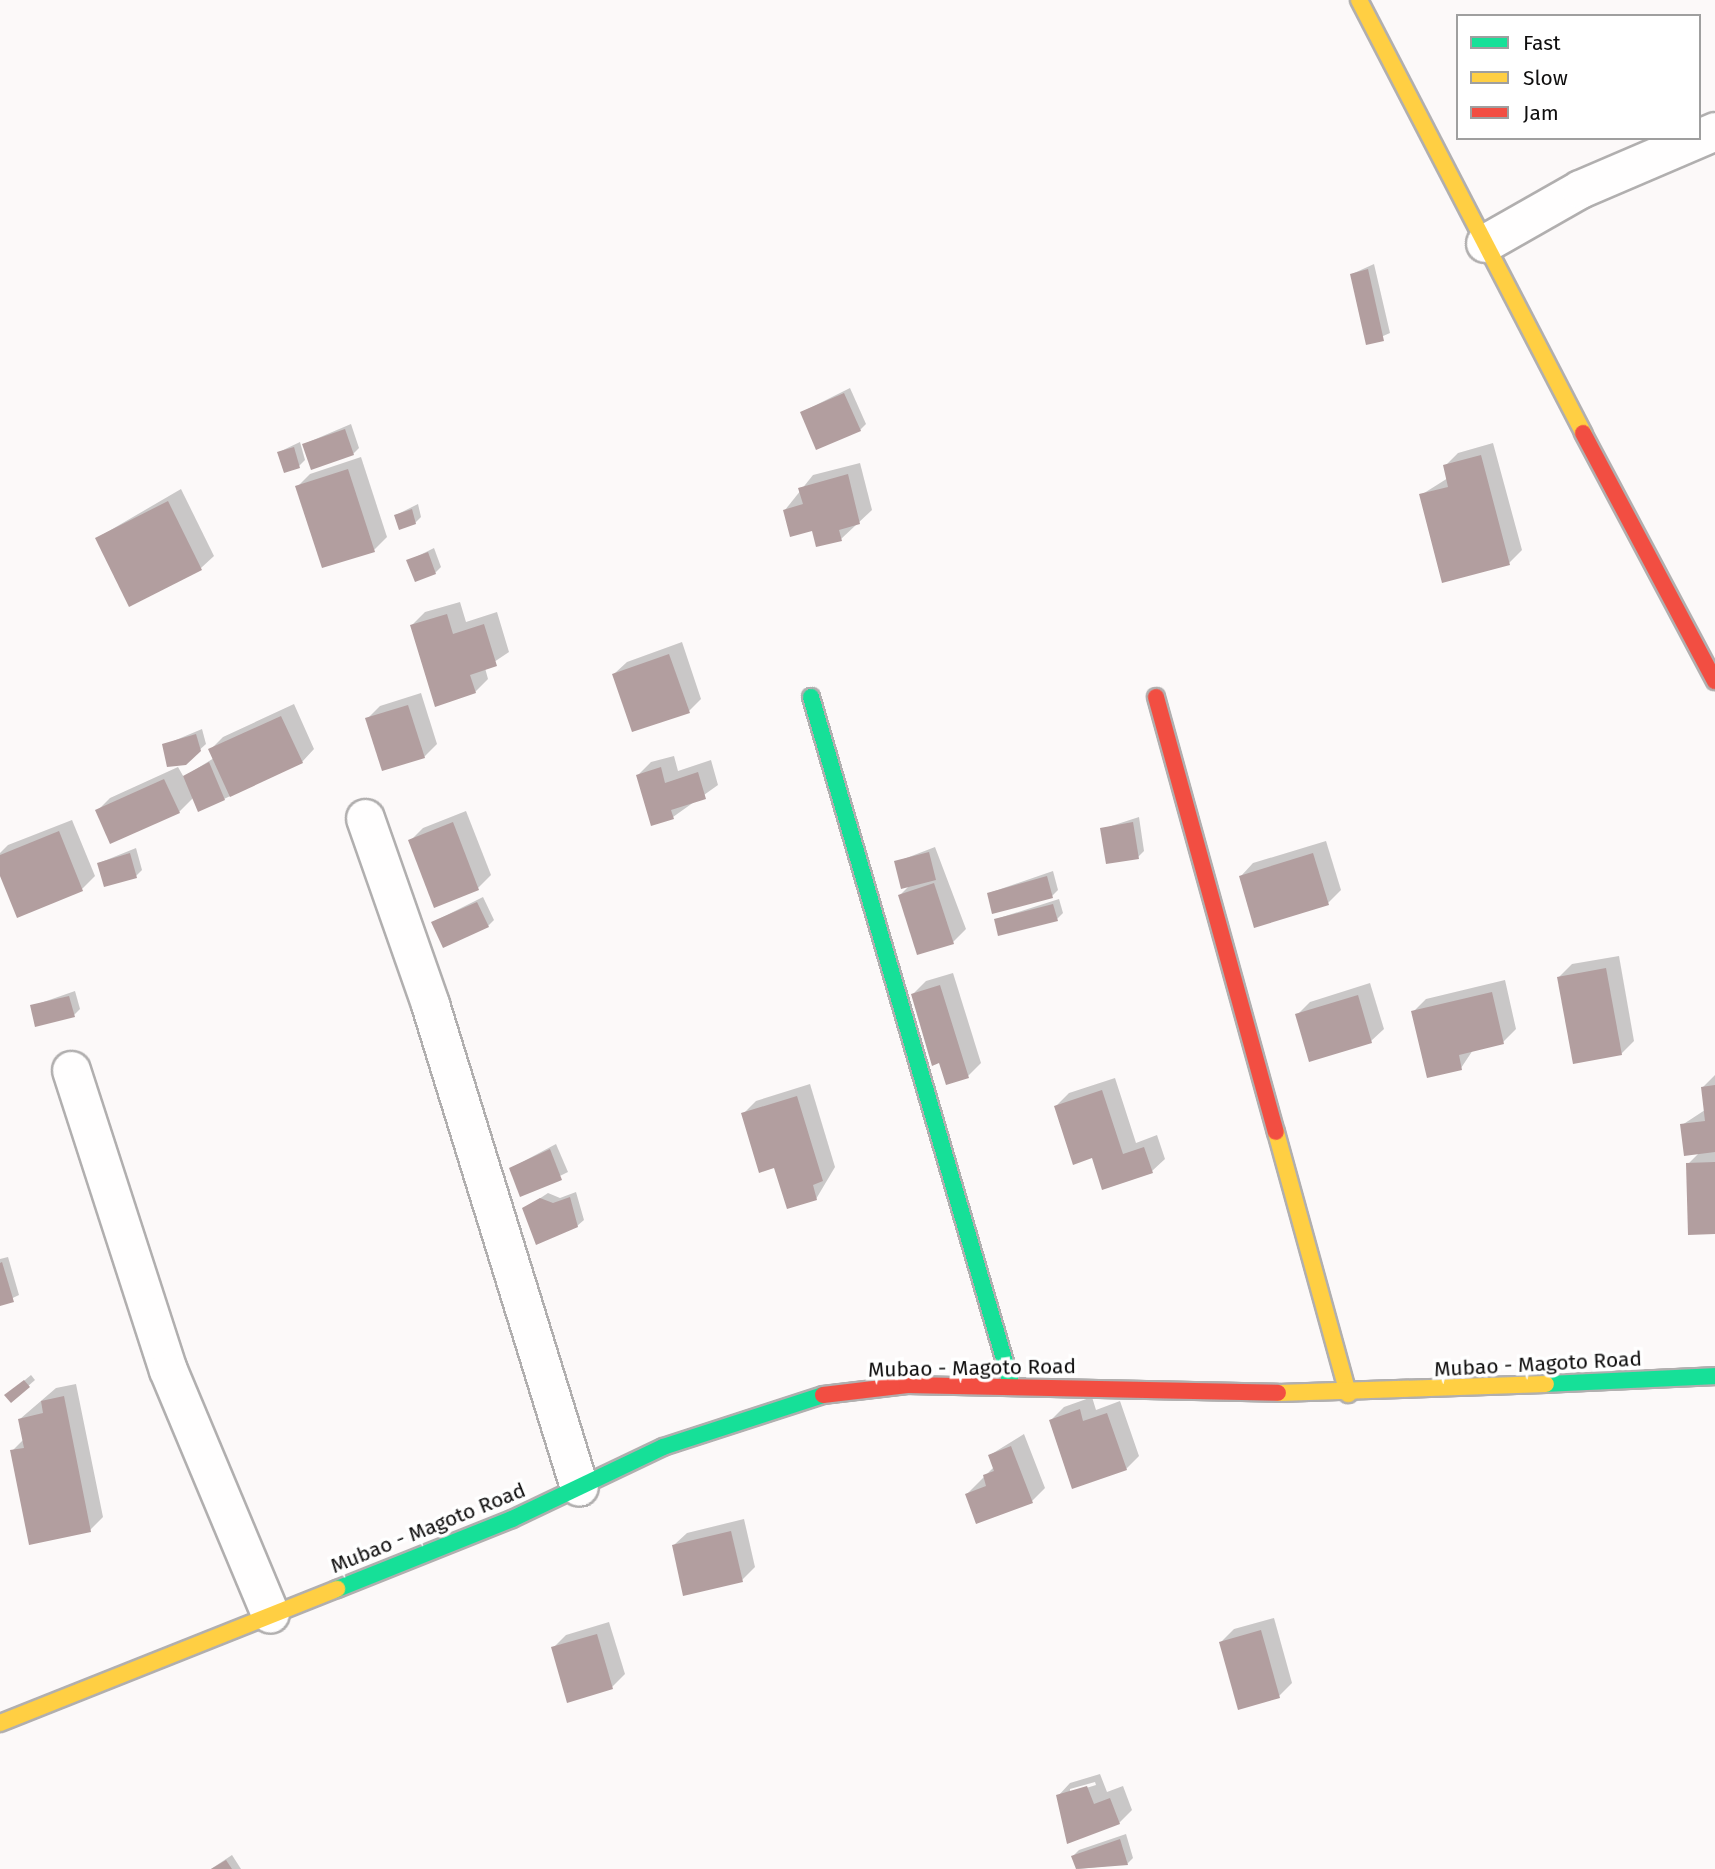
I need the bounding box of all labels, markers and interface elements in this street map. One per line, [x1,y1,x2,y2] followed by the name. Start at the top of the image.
[1456,14,1701,140] legend
[1523,30,1561,56] text: Fast
[1523,65,1568,91] text: Slow
[1523,100,1559,126] text: Jam
[1433,1346,1643,1382] street label: Mubao - Magoto Road
[868,1354,1076,1382] street label: Mubao - Magoto Road
[327,1477,529,1579] street label: Mubao - Magoto Road

